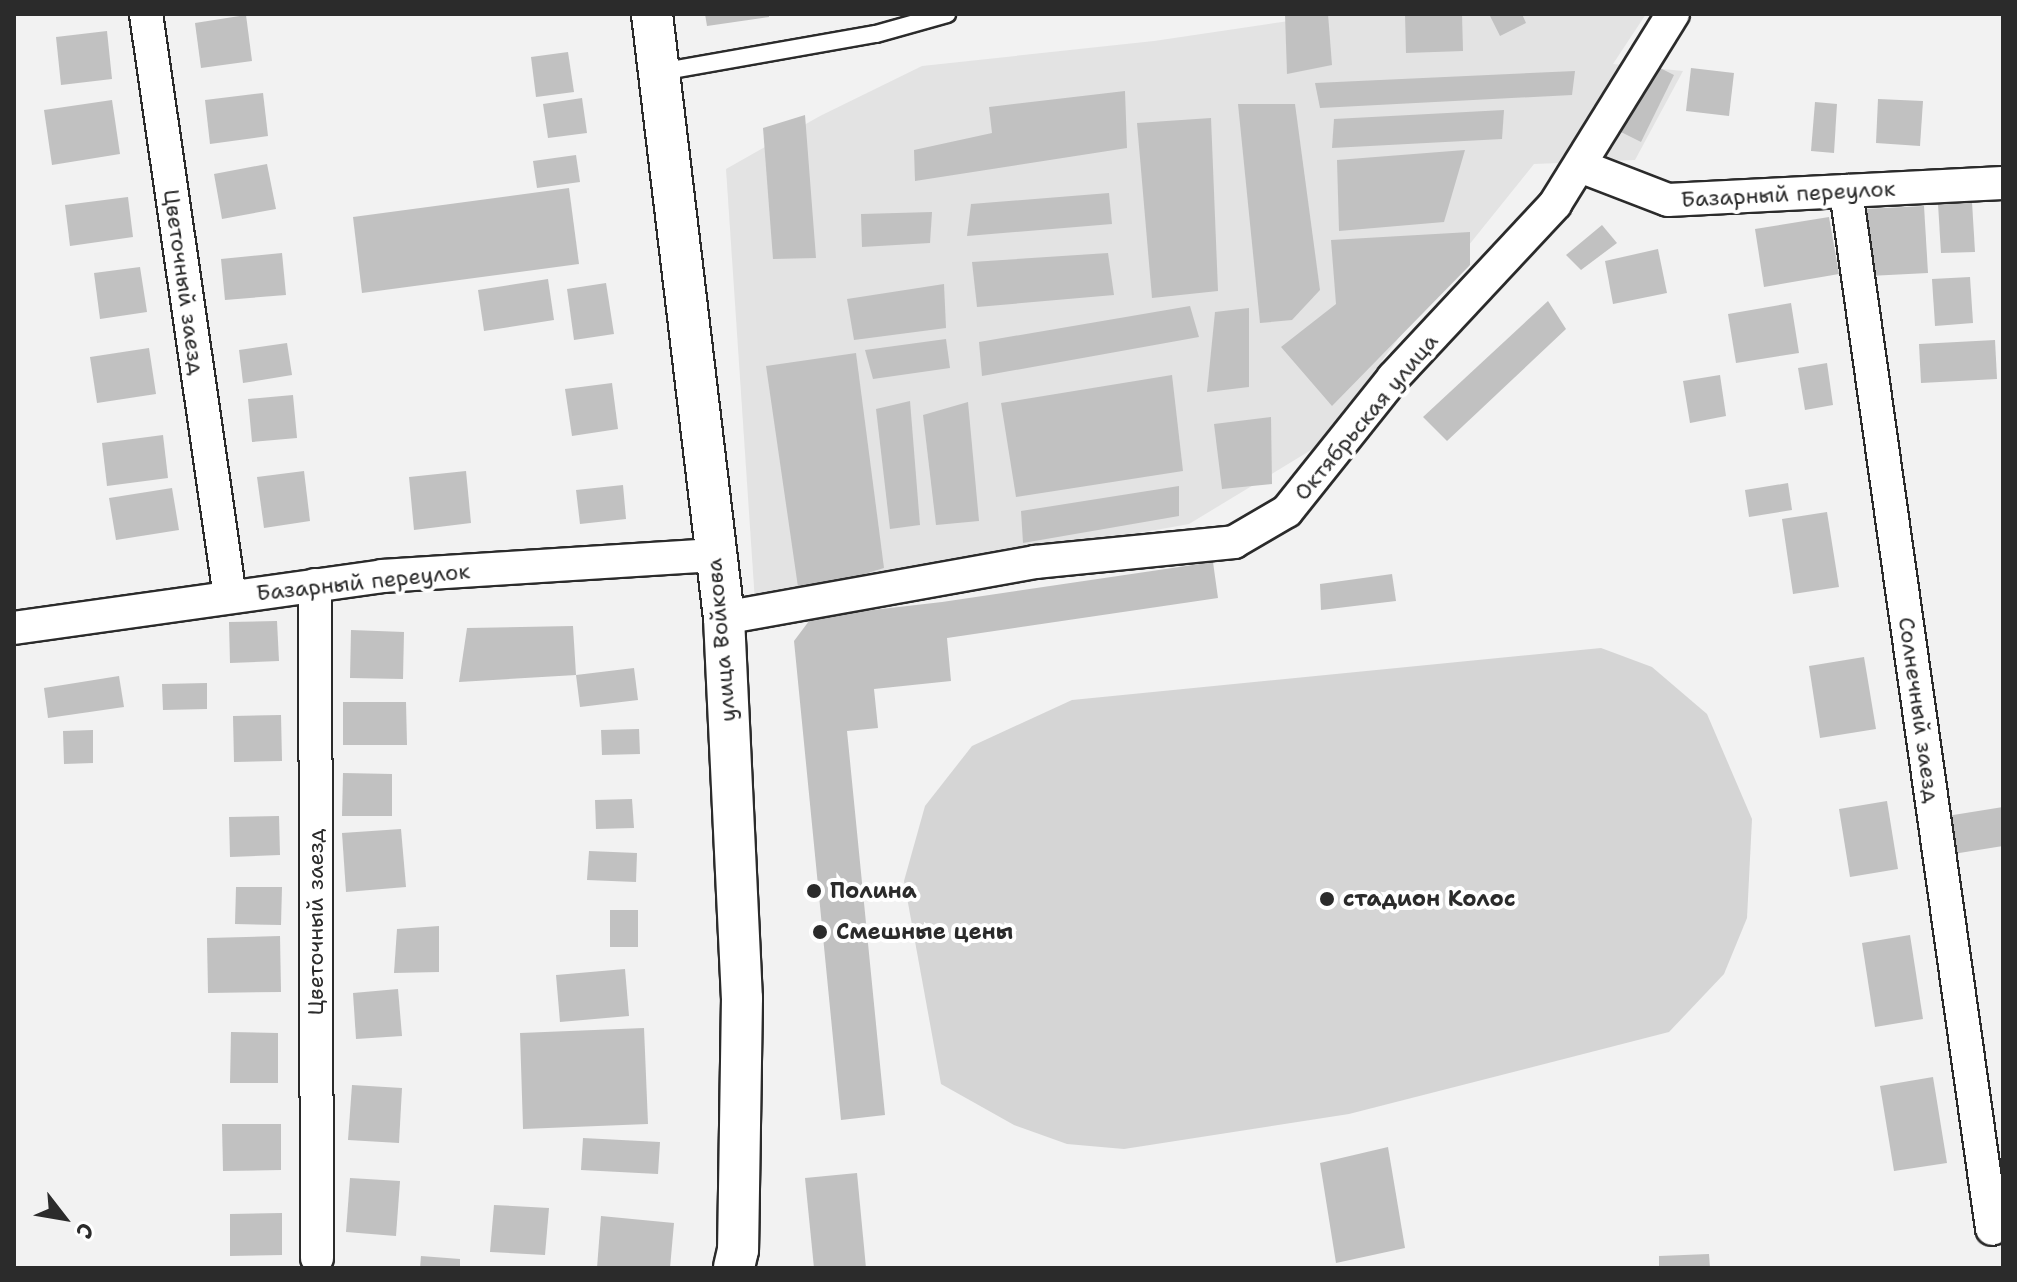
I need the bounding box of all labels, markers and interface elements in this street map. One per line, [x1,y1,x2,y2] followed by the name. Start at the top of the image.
[1680,175,1896,213] street label: Базарный переулок
[158,188,210,376] street label: Цветочный заезд
[1289,328,1443,506] street label: Октябрьская улица
[701,557,741,723] street label: улица Войкова
[255,558,471,606] street label: Базарный переулок
[1893,615,1945,805] street label: Солнечный заезд
[303,828,329,1016] street label: Цветочный заезд
[830,878,917,904] place label: Полина
[805,882,823,900] marker: Полина
[1343,886,1516,912] place label: стадион Колос
[1318,890,1336,908] marker: стадион Колос
[836,919,1013,945] place label: Смешные цены
[811,923,829,941] marker: Смешные цены
[24,1178,104,1258] north arrow
[69,1217,101,1244] text: С

